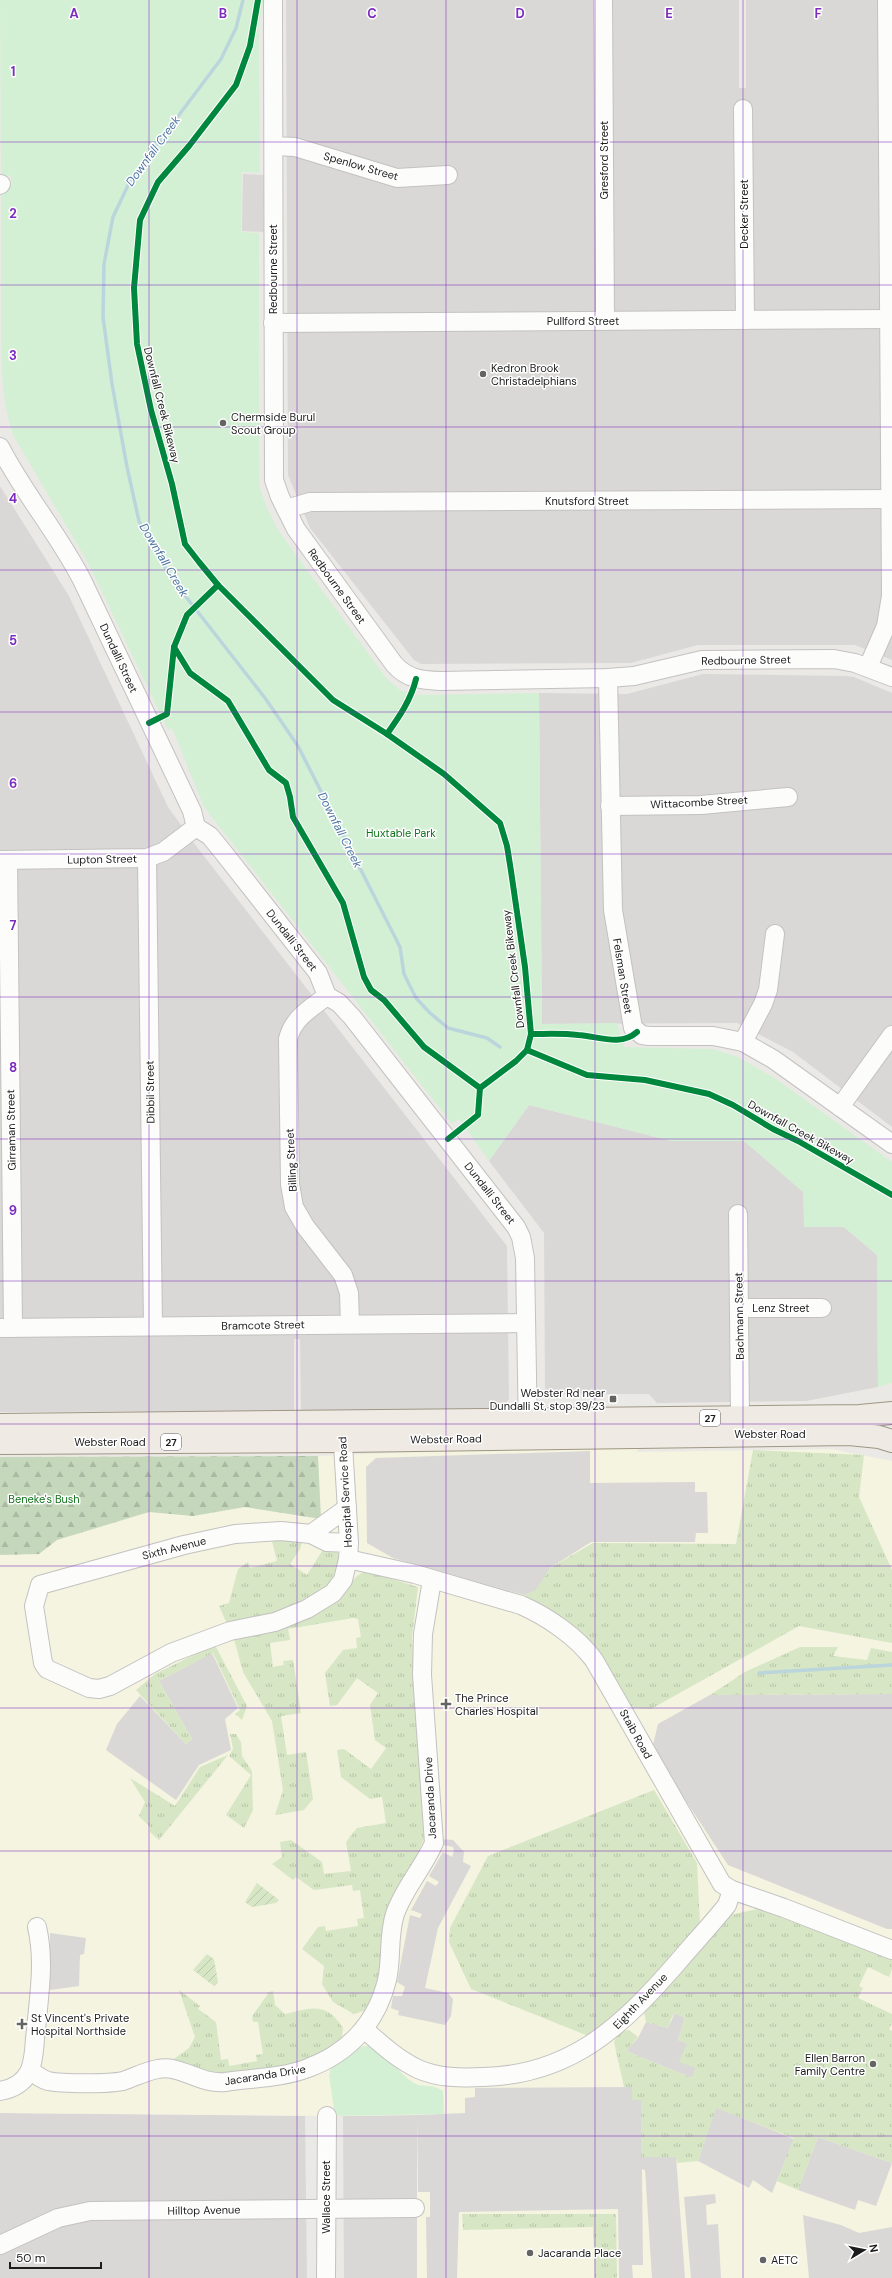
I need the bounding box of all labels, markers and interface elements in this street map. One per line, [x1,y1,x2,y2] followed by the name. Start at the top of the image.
[69,5,79,22] text: A
[219,5,227,22] text: B
[367,5,377,22] text: C
[515,5,525,22] text: D
[665,5,673,22] text: E
[814,5,822,22] text: F
[11,63,15,80] text: 1
[122,112,184,189] water label: Downfall Creek
[597,121,611,199] street label: Gresford Street
[322,149,400,183] street label: Spenlow Street
[737,179,751,249] street label: Decker Street
[9,205,17,222] text: 2
[266,224,280,314] street label: Redbourne Street
[547,314,619,328] street label: Pullford Street
[141,345,183,465] street label: Downfall Creek Bikeway
[9,347,17,364] text: 3
[491,361,577,388] place label: Kedron Brook Christadelphians
[478,369,488,379] marker: Kedron Brook Christadelphians
[231,410,315,437] place label: Chermside Burul Scout Group
[218,418,228,428] marker: Chermside Burul Scout Group
[9,490,17,507] text: 4
[545,494,629,508] street label: Knutsford Street
[136,520,193,601] water label: Downfall Creek
[305,546,369,626] street label: Redbourne Street
[97,621,141,695] street label: Dundalli Street
[9,632,17,649] text: 5
[701,652,791,668] street label: Redbourne Street
[9,775,17,792] text: 6
[314,789,366,871] water label: Downfall Creek
[650,792,748,812] street label: Wittacombe Street
[366,826,436,840] park label: Huxtable Park
[67,851,137,867] street label: Lupton Street
[263,906,321,974] street label: Dundalli Street
[499,909,527,1029] street label: Downfall Creek Bikeway
[10,917,17,934] text: 7
[610,937,636,1015] street label: Felsman Street
[9,1059,17,1076] text: 8
[142,1060,158,1124] street label: Dibbil Street
[3,1089,19,1171] street label: Girraman Street
[745,1097,857,1167] street label: Downfall Creek Bikeway
[282,1128,300,1192] street label: Billing Street
[461,1159,519,1227] street label: Dundalli Street
[9,1202,17,1219] text: 9
[731,1272,747,1360] street label: Bachmann Street
[752,1301,810,1315] street label: Lenz Street
[221,1317,305,1333] street label: Bramcote Street
[490,1386,605,1413] place label: Webster Rd near Dundalli St, stop 39/23
[608,1394,618,1404] marker: Webster Rd near Dundalli St, stop 39/23
[700,1410,720,1426] road number: 27
[734,1427,806,1441] street label: Webster Road
[410,1431,482,1447] street label: Webster Road
[161,1434,181,1450] road number: 27
[74,1435,146,1449] street label: Webster Road
[335,1436,355,1548] street label: Hospital Service Road
[8,1492,80,1506] park label: Beneke's Bush
[141,1533,207,1563] street label: Sixth Avenue
[455,1691,538,1718] place label: The Prince Charles Hospital
[440,1698,452,1710] marker: The Prince Charles Hospital
[617,1707,655,1761] street label: Staib Road
[421,1757,439,1839] street label: Jacaranda Drive
[610,1970,670,2032] street label: Eighth Avenue
[31,2011,129,2038] place label: St Vincent's Private Hospital Northside
[16,2018,28,2030] marker: St Vincent's Private Hospital Northside
[795,2051,865,2078] place label: Ellen Barron Family Centre
[868,2059,878,2069] marker: Ellen Barron Family Centre
[223,2062,307,2088] street label: Jacaranda Drive
[319,2160,333,2234] street label: Wallace Street
[167,2202,241,2218] street label: Hilltop Avenue
[844,2230,884,2270] north arrow
[866,2243,881,2253] text: N
[10,2244,101,2270] scale bar
[538,2246,621,2260] place label: Jacaranda Place
[525,2248,535,2258] marker: Jacaranda Place
[16,2250,45,2266] text: 50 m
[771,2253,798,2267] place label: AETC
[758,2255,768,2265] marker: AETC

